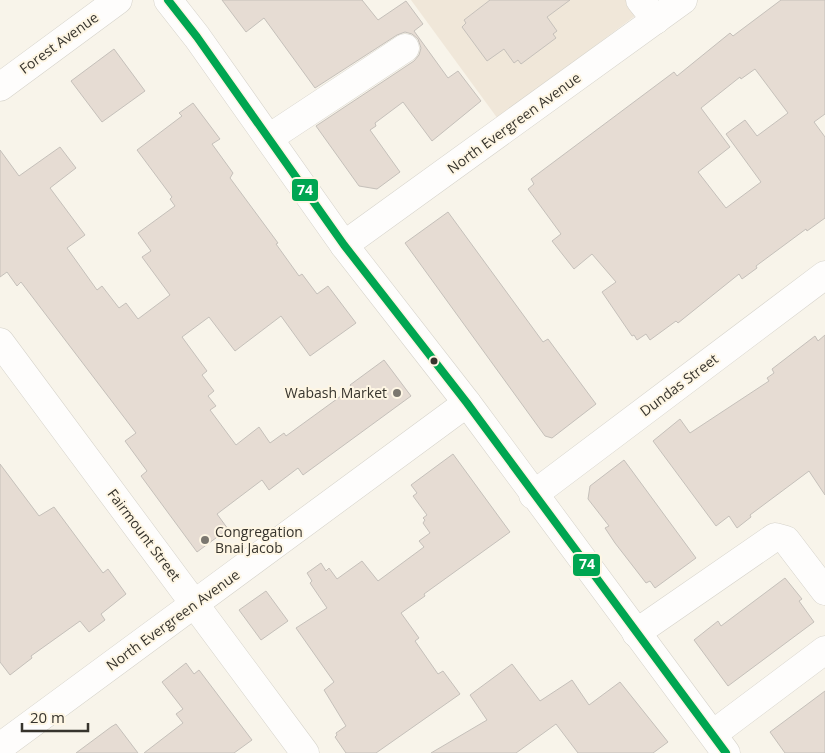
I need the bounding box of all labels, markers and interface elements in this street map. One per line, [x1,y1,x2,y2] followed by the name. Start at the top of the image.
[15,7,102,78] street label: Forest Avenue
[443,68,584,177] street label: North Evergreen Avenue
[291,178,319,202] line badge: 74
[297,180,313,199] text: 74
[636,349,722,420] street label: Dundas Street
[429,356,439,366] unlabelled marker
[285,383,387,402] place label: Wabash Market
[391,387,403,399] marker: Wabash Market
[104,485,185,585] street label: Fairmount Street
[215,522,303,557] place label: Congregation Bnai Jacob
[199,534,211,546] marker: Congregation Bnai Jacob
[572,553,601,577] line badge: 74
[579,554,595,573] text: 74
[102,565,243,674] street label: North Evergreen Avenue
[22,700,89,732] scale bar
[30,707,65,727] text: 20 m

